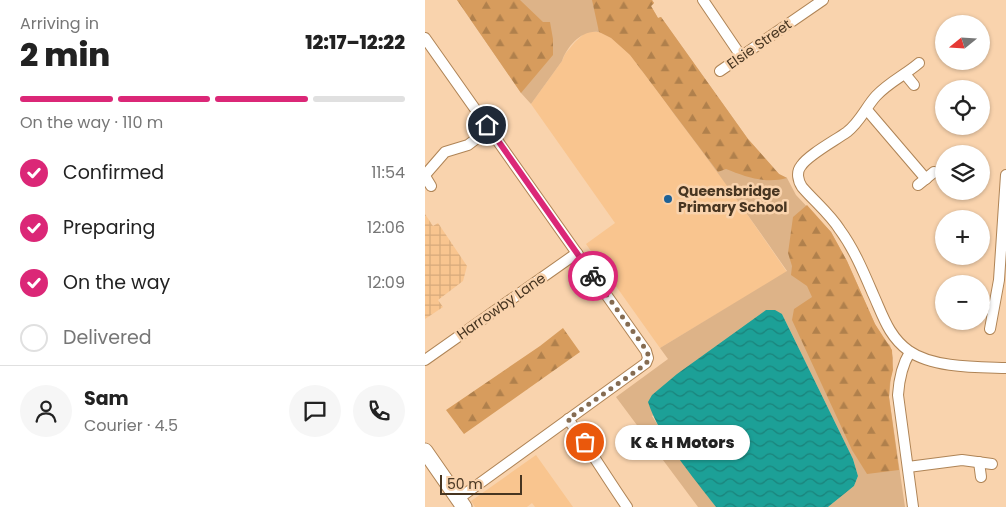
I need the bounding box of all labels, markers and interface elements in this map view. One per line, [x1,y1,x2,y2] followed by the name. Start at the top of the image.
[20,12,99,35] text: Arriving in
[723,14,795,74] street label: Elsie Street
[935,15,990,70] north arrow
[935,15,990,330] map controls
[305,29,405,56] text: 12:17–12:22
[20,32,110,77] text: 2 min
[935,80,990,135] button: locate
[466,104,508,146] pin
[20,111,163,134] text: On the way · 110 m
[473,111,501,139] icon: home
[935,145,990,200] button: layers
[20,159,48,187] icon: check
[63,159,164,186] text: Confirmed
[371,161,405,184] text: 11:54
[678,181,787,217] place label: Queensbridge Primary School
[662,193,674,205] marker: Queensbridge Primary School
[935,210,990,265] button: +
[20,214,48,242] icon: check
[63,214,155,241] text: Preparing
[367,216,405,239] text: 12:06
[568,251,618,301] courier
[579,262,607,290] icon: bike
[453,268,550,344] street label: Harrowby Lane
[20,269,48,297] icon: check
[63,269,170,296] text: On the way
[367,271,405,294] text: 12:09
[935,275,990,330] button: −
[63,324,152,351] text: Delivered
[20,385,72,437] button: person
[84,385,129,412] text: Sam
[289,385,341,437] button: chat
[353,385,405,437] button: phone
[84,414,178,437] text: Courier · 4.5
[564,421,606,463] pin
[615,424,750,460] callout: K & H Motors
[571,428,599,456] icon: bag
[631,431,734,454] text: K & H Motors
[440,472,523,495] scale bar
[447,474,483,494] text: 50 m

